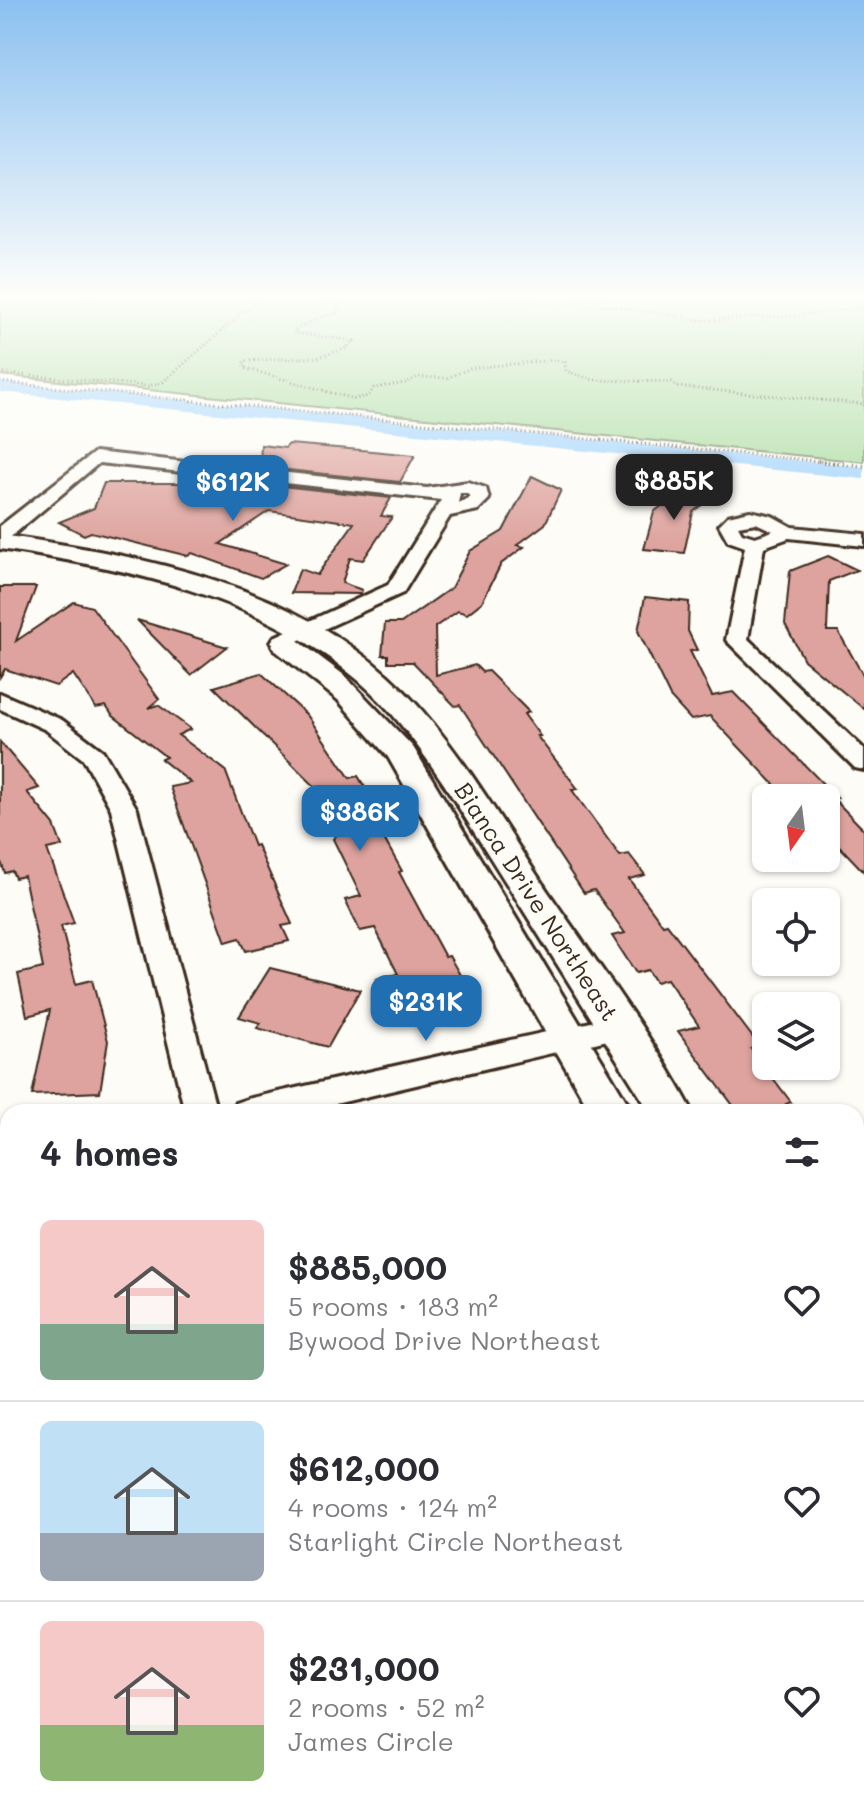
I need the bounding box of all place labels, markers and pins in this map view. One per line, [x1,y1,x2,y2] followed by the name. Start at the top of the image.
[618,454,730,522] pin: $885K
[177,455,289,523] pin: $612K
[304,785,416,853] pin: $386K
[370,975,482,1043] pin: $231K

